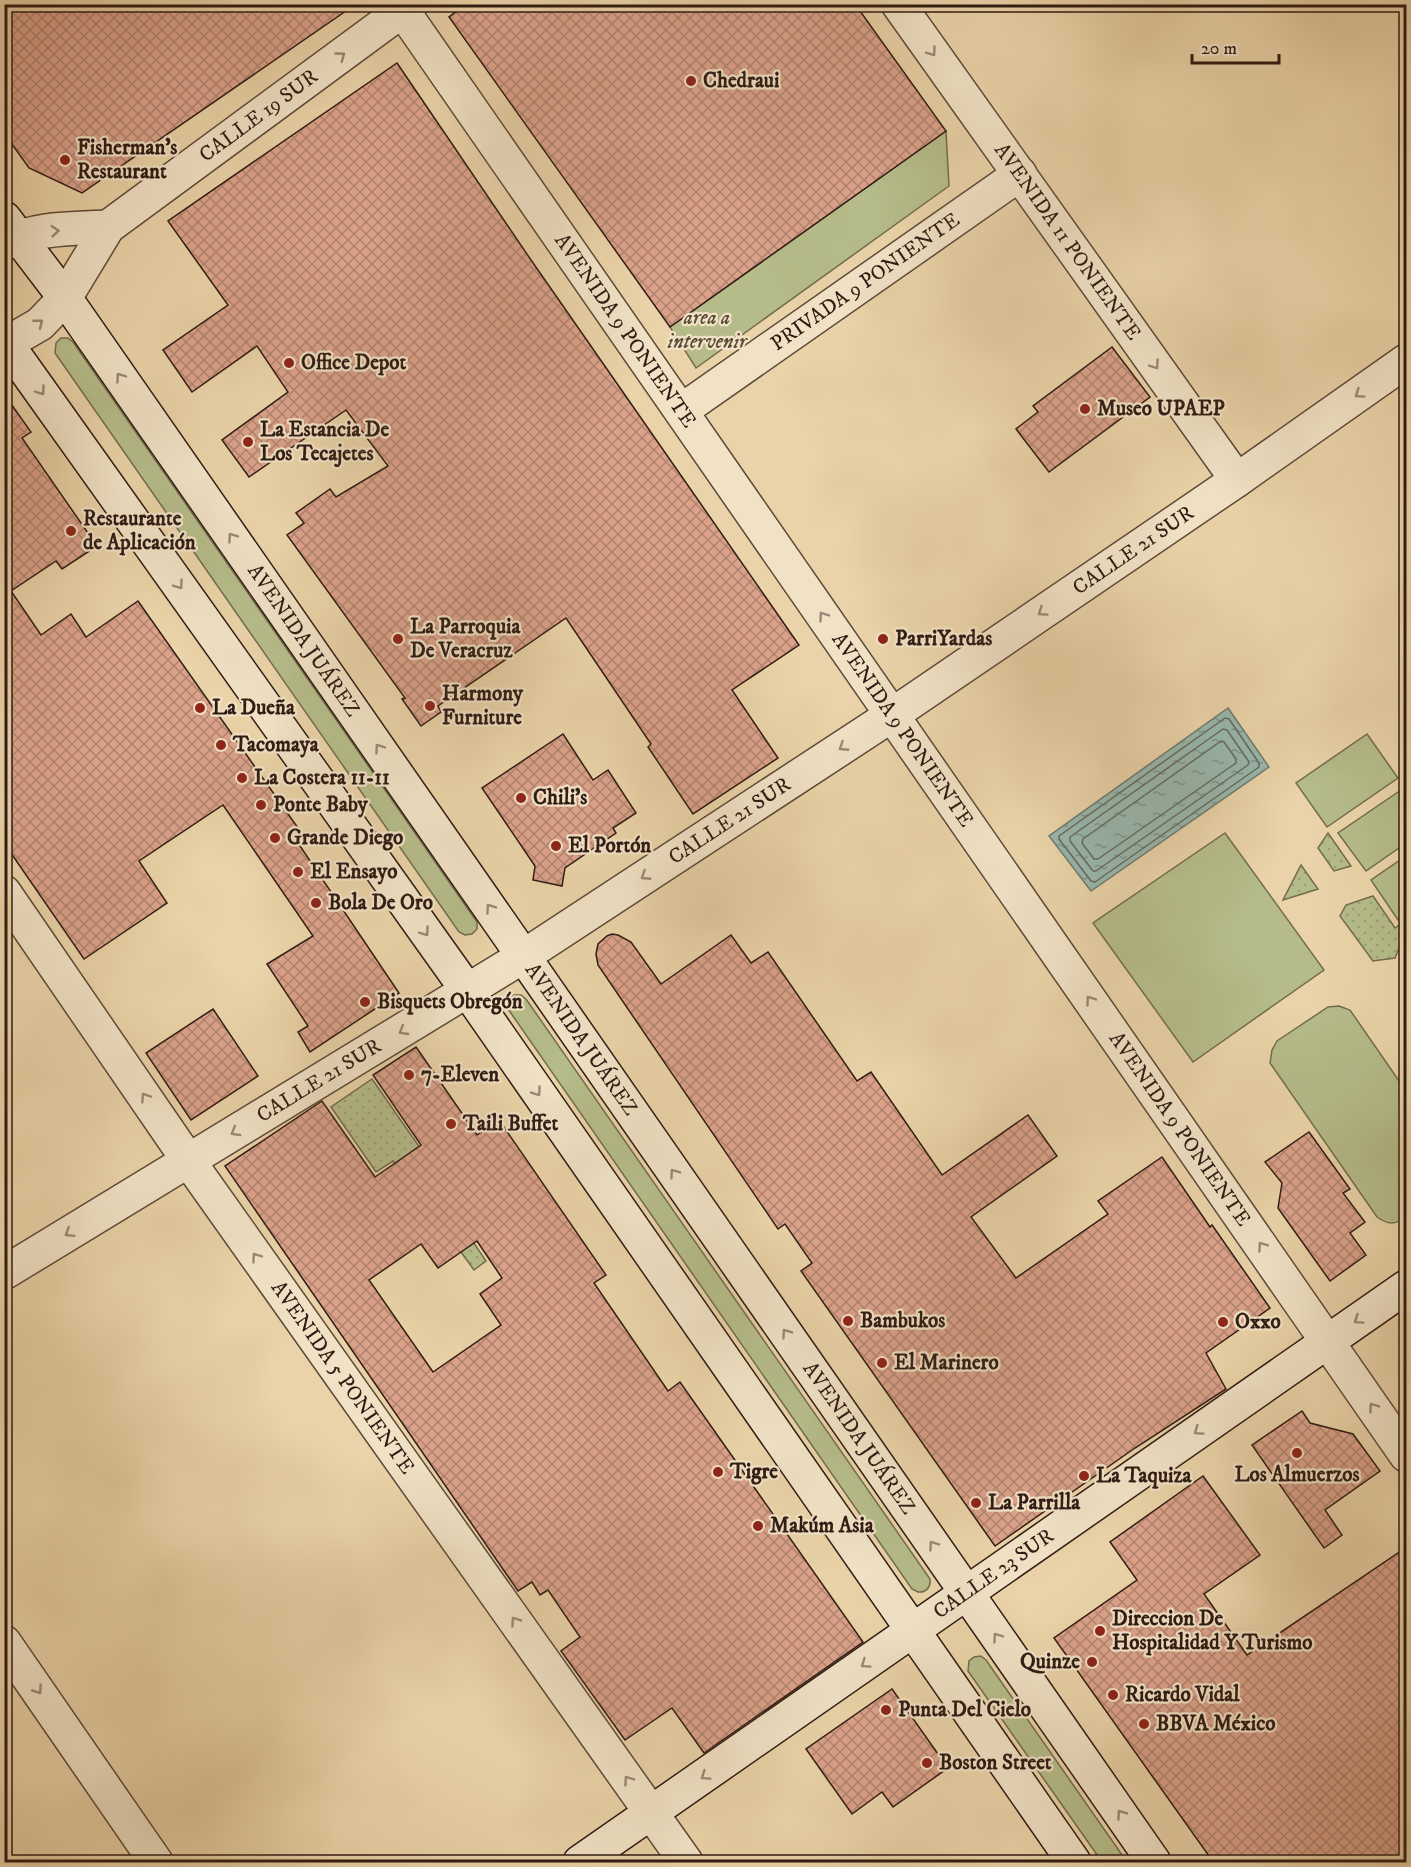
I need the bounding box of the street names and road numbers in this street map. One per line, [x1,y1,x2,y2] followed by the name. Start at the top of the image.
[194,64,323,168] street label: CALLE 19 SUR
[988,138,1146,346] street label: AVENIDA 11 PONIENTE
[766,207,965,357] street label: PRIVADA 9 PONIENTE
[549,229,702,433] street label: AVENIDA 9 PONIENTE
[1068,500,1199,601] street label: CALLE 21 SUR
[241,559,366,722] street label: AVENIDA JUÁREZ
[826,628,979,832] street label: AVENIDA 9 PONIENTE
[664,772,796,871] street label: CALLE 21 SUR
[519,958,643,1121] street label: AVENIDA JUÁREZ
[1103,1027,1256,1231] street label: AVENIDA 9 PONIENTE
[252,1033,386,1129] street label: CALLE 21 SUR
[265,1276,420,1479] street label: AVENIDA 5 PONIENTE
[797,1357,921,1520] street label: AVENIDA JUÁREZ
[928,1523,1059,1625] street label: CALLE 23 SUR

